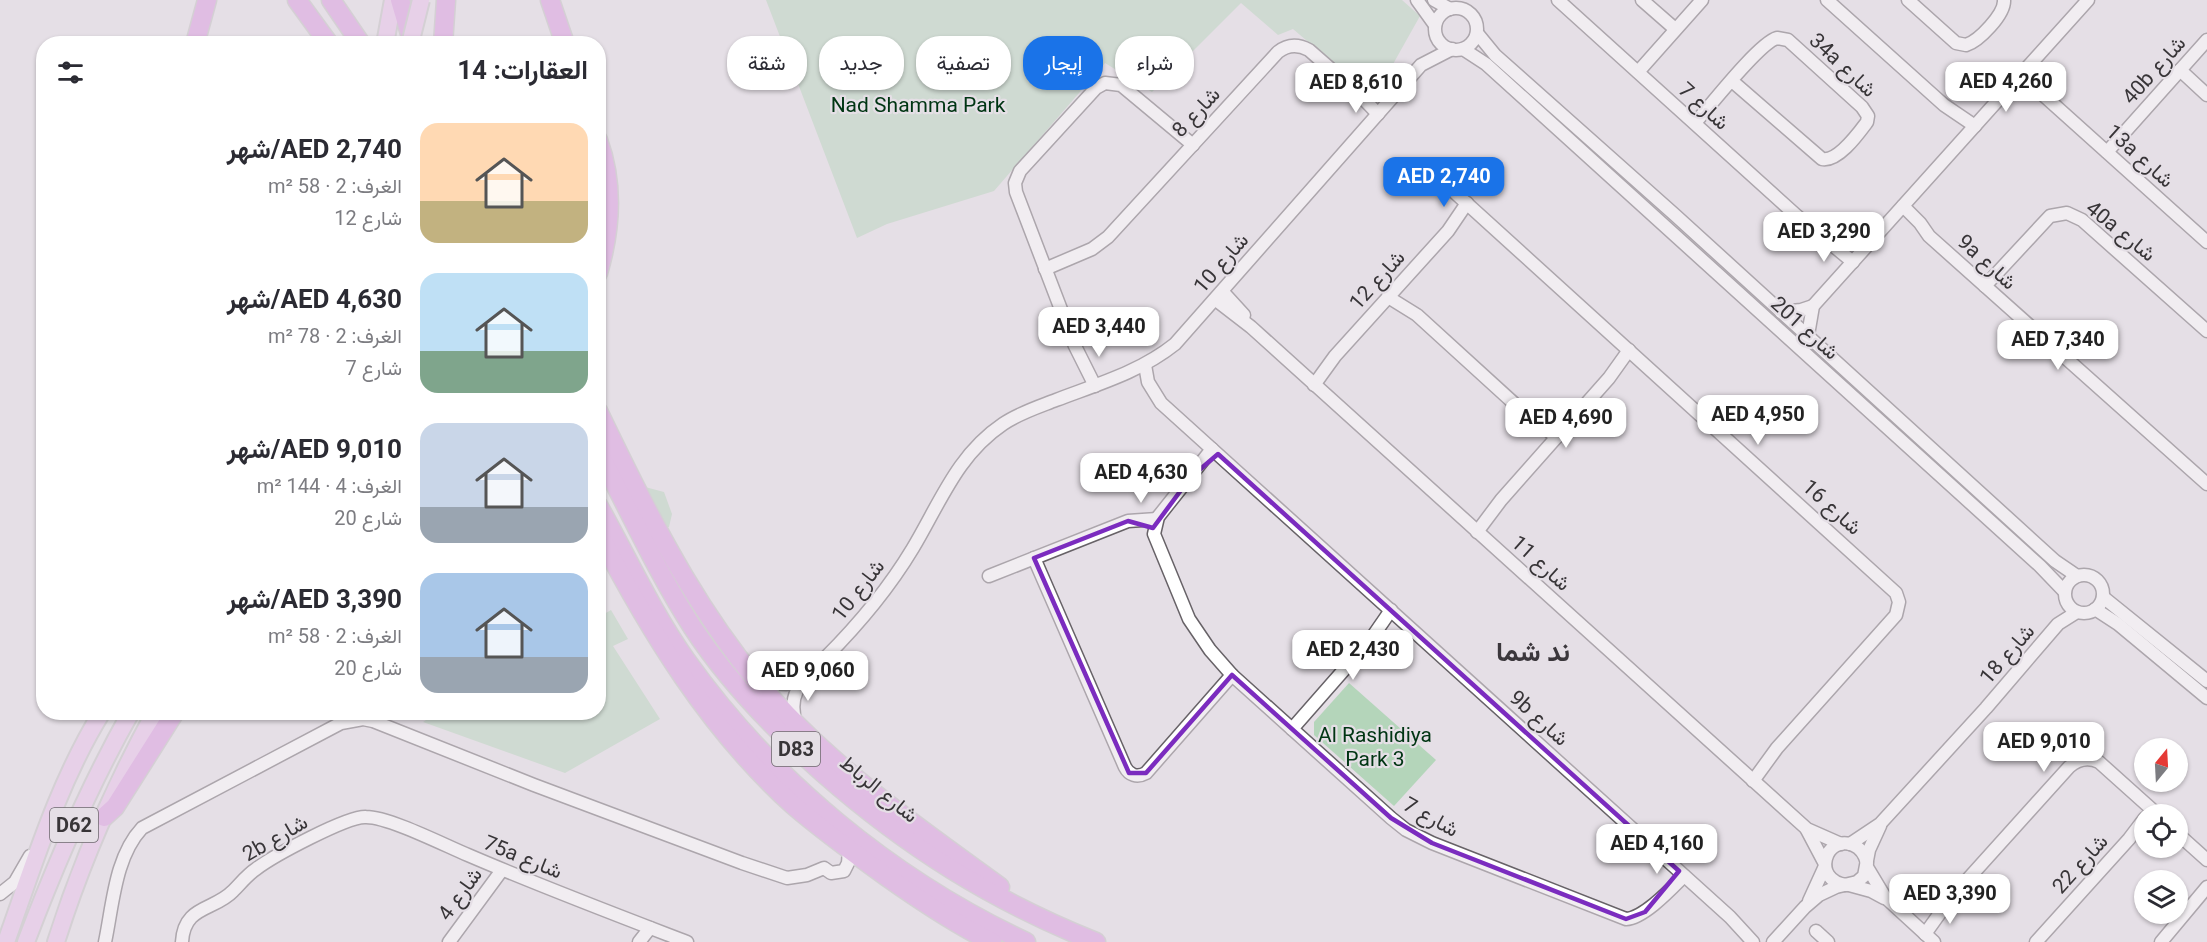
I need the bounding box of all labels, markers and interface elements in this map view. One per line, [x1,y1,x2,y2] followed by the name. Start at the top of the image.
[1803,28,1881,103] street label: 34a شارع
[2117,31,2192,110] street label: 40b شارع
[727,36,807,90] chip: شقة
[819,36,904,90] chip: جديد
[916,36,1011,90] chip: تصفية
[1023,36,1103,90] chip: إيجار
[1115,36,1194,90] chip: شراء
[457,55,588,85] text: العقارات: 14
[54,56,87,89] icon: filters
[1937,62,2075,113] pin: AED 4,260
[1287,63,1425,114] pin: AED 8,610
[1959,69,2053,93] text: AED 4,260
[1309,70,1403,94] text: AED 8,610
[1673,77,1734,136] street label: شارع 7
[1167,82,1226,143] street label: شارع 8
[831,93,1006,117] park label: Nad Shamma Park
[2100,119,2179,194] street label: 13a شارع
[227,134,402,164] text: AED 2,740/شهر
[468,147,540,219] icon: home
[1375,157,1513,208] pin: AED 2,740
[1397,164,1491,188] text: AED 2,740
[268,174,402,198] text: الغرف: 2 · 58 m²
[2080,196,2161,268] street label: 40a شارع
[334,206,402,230] text: شارع 12
[1755,212,1893,263] pin: AED 3,290
[1777,219,1871,243] text: AED 3,290
[1189,228,1255,299] street label: شارع 10
[1951,229,2021,296] street label: 9a شارع
[1344,246,1411,316] street label: شارع 12
[227,284,402,314] text: AED 4,630/شهر
[1765,291,1844,366] street label: شارع 201
[468,297,540,369] icon: home
[1030,307,1168,358] pin: AED 3,440
[1052,314,1146,338] text: AED 3,440
[1989,320,2127,371] pin: AED 7,340
[268,324,402,348] text: الغرف: 2 · 78 m²
[2011,327,2105,351] text: AED 7,340
[346,356,402,380] text: شارع 7
[1689,395,1827,446] pin: AED 4,950
[1497,398,1635,449] pin: AED 4,690
[1711,402,1805,426] text: AED 4,950
[1519,405,1613,429] text: AED 4,690
[227,434,402,464] text: AED 9,010/شهر
[468,447,540,519] icon: home
[1072,453,1210,504] pin: AED 4,630
[1094,460,1188,484] text: AED 4,630
[257,474,402,498] text: الغرف: 4 · 144 m²
[1796,474,1866,541] street label: شارع 16
[334,506,402,530] text: شارع 20
[1505,530,1575,597] street label: شارع 11
[827,555,891,627] street label: شارع 10
[227,584,402,614] text: AED 3,390/شهر
[468,597,540,669] icon: home
[1975,619,2041,690] street label: شارع 18
[268,624,402,648] text: الغرف: 2 · 58 m²
[1284,630,1422,681] pin: AED 2,430
[1496,636,1570,668] district label: ند شما
[1306,637,1400,661] text: AED 2,430
[739,651,877,702] pin: AED 9,060
[334,656,402,680] text: شارع 20
[761,658,855,682] text: AED 9,060
[1503,685,1573,752] street label: 9b شارع
[1975,722,2113,773] pin: AED 9,010
[1318,723,1432,771] park label: Al Rashidiya Park 3
[1997,729,2091,753] text: AED 9,010
[772,732,820,766] road number: D83
[2134,738,2188,792] north arrow
[2134,738,2188,924] map controls
[834,750,923,829] street label: شارع الرباط
[1398,792,1463,844] street label: شارع 7
[2134,804,2188,858] button: locate
[50,808,98,842] road number: D62
[238,810,313,868] street label: 2b شارع
[1588,824,1726,875] pin: AED 4,160
[480,830,566,885] street label: 75a شارع
[2047,830,2114,900] street label: شارع 22
[1610,831,1704,855] text: AED 4,160
[433,863,489,926] street label: شارع 4
[2134,870,2188,924] button: layers
[1881,874,2019,925] pin: AED 3,390
[1903,881,1997,905] text: AED 3,390

